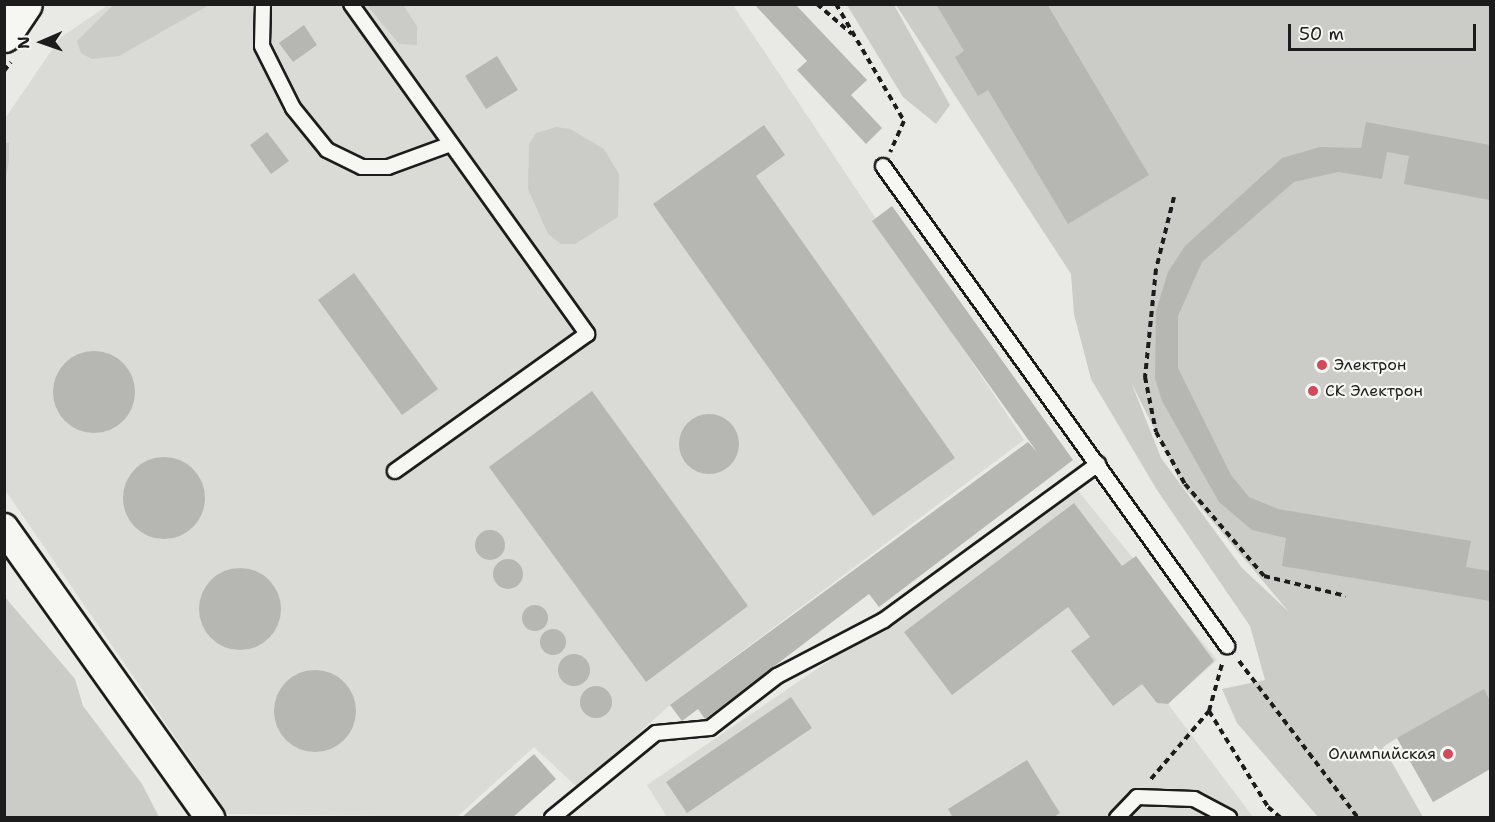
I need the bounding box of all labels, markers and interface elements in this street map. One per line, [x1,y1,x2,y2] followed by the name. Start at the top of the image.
[12,12,72,72] north arrow
[1291,12,1478,50] scale bar
[1299,22,1344,46] text: 50 m
[13,36,34,49] text: N
[1334,355,1406,375] place label: Электрон
[1315,358,1329,372] marker: Электрон
[1325,381,1423,401] place label: СК Электрон
[1306,384,1320,398] marker: СК Электрон
[1328,744,1436,764] place label: Олимпийская
[1441,747,1455,761] marker: Олимпийская

